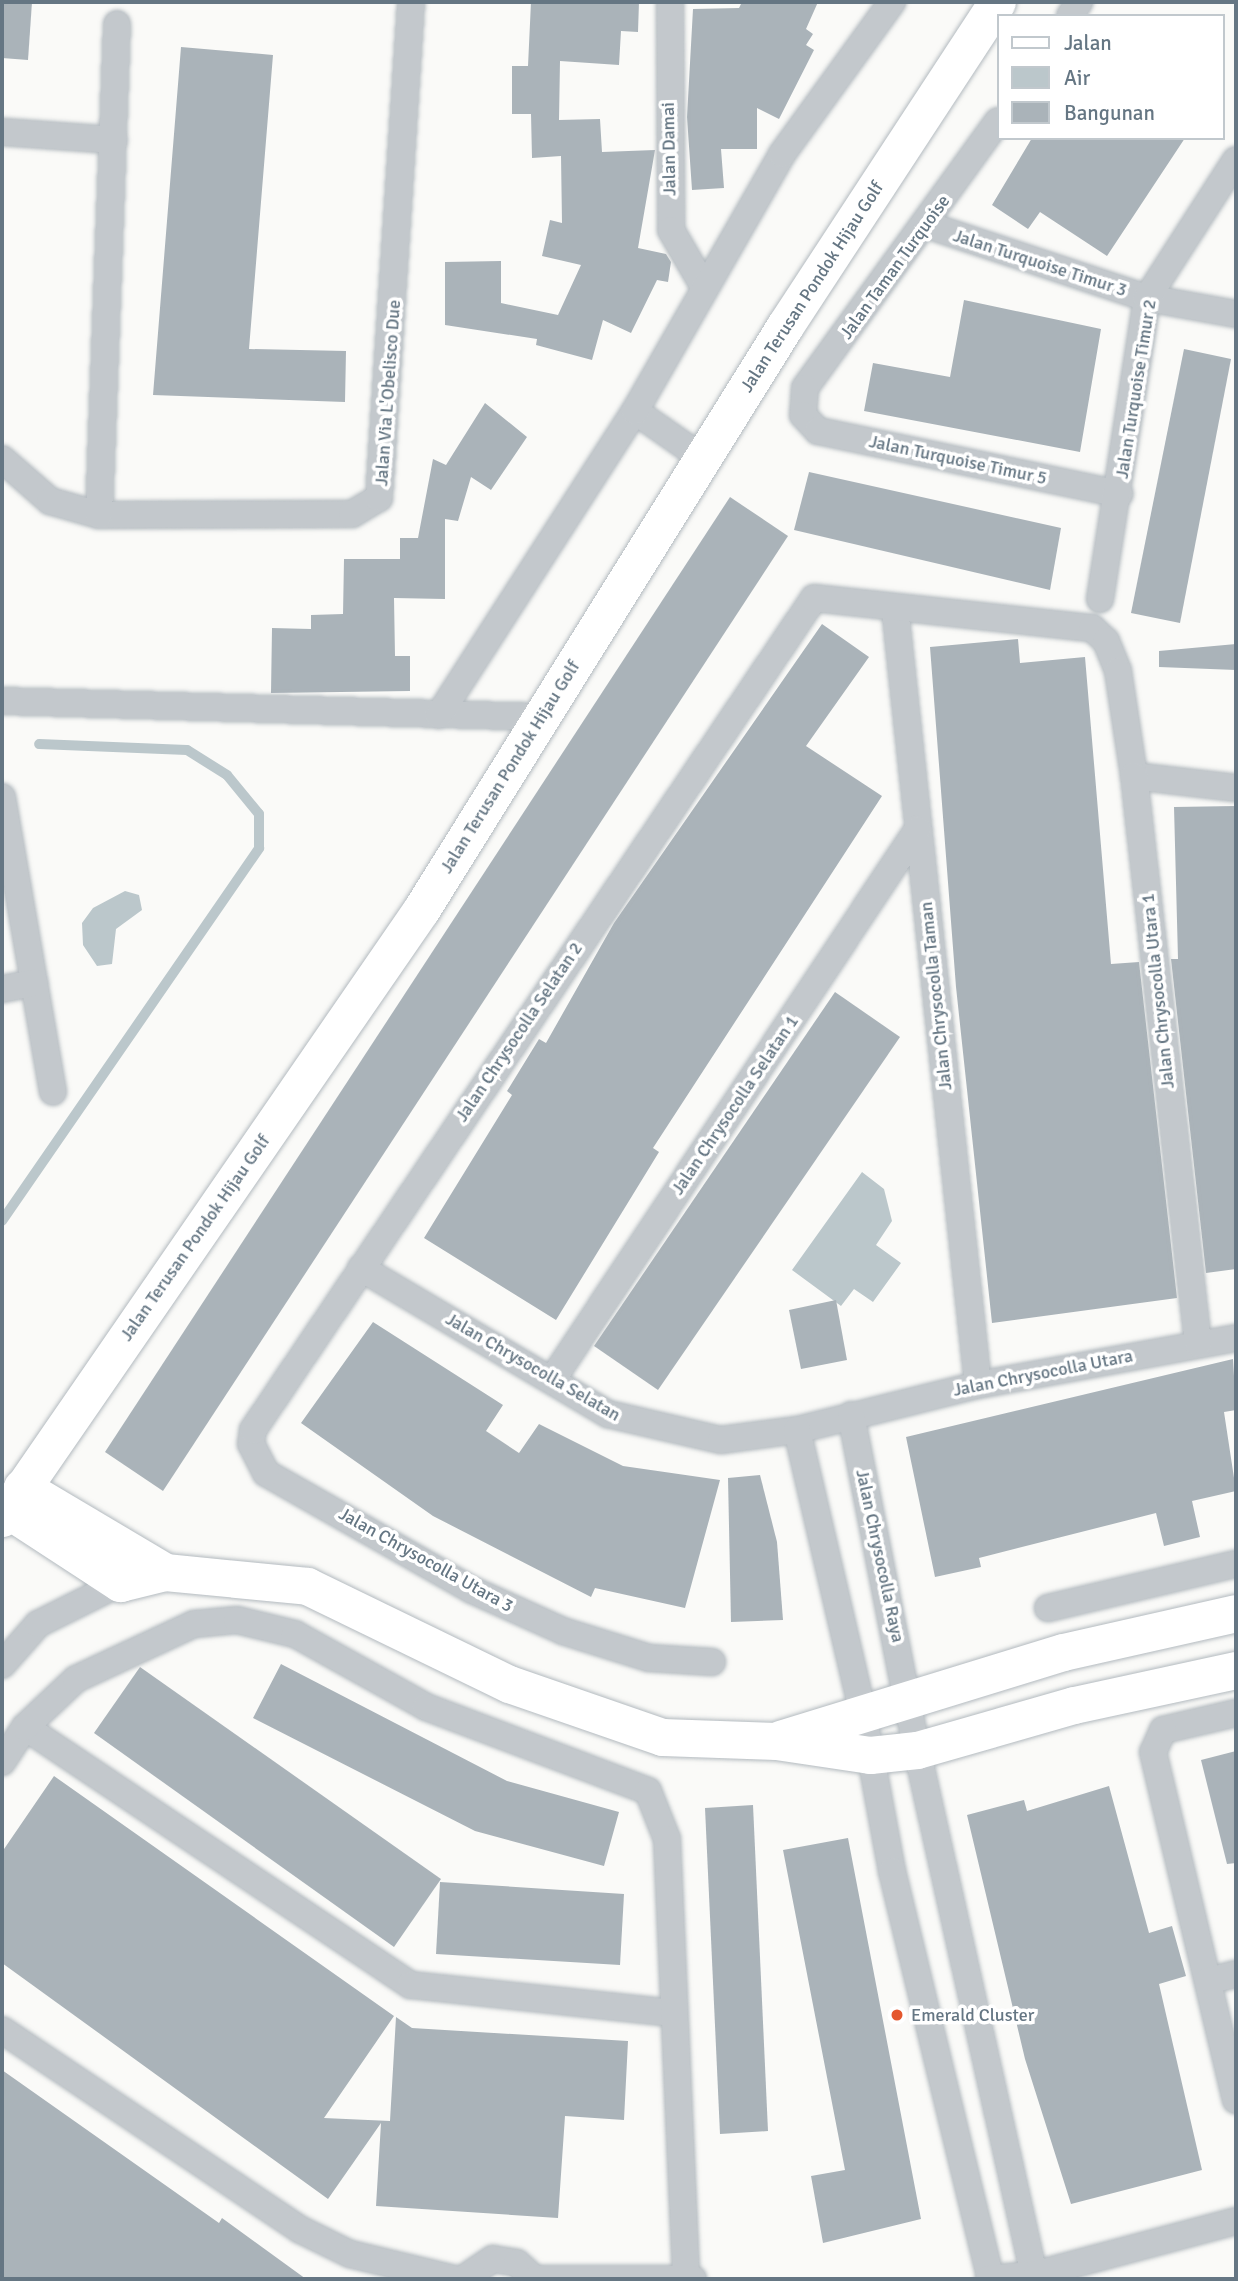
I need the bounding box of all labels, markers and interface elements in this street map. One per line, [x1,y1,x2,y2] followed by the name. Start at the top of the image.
[996,14,1224,140] legend
[1064,30,1112,56] text: Jalan
[1064,65,1090,91] text: Air
[1064,100,1155,126] text: Bangunan
[657,102,681,196] street label: Jalan Damai
[736,178,888,396] street label: Jalan Terusan Pondok Hijau Golf
[835,191,955,343] street label: Jalan Taman Turquoise
[950,225,1130,301] street label: Jalan Turquoise Timur 3
[1111,298,1161,480] street label: Jalan Turquoise Timur 2
[371,299,405,487] street label: Jalan Via L'Obelisco Due
[867,431,1049,489] street label: Jalan Turquoise Timur 5
[436,657,584,877] street label: Jalan Terusan Pondok Hijau Golf
[1137,892,1179,1090] street label: Jalan Chrysocolla Utara 1
[915,901,957,1091] street label: Jalan Chrysocolla Taman
[451,938,587,1126] street label: Jalan Chrysocolla Selatan 2
[667,1011,803,1199] street label: Jalan Chrysocolla Selatan 1
[115,1131,275,1345] street label: Jalan Terusan Pondok Hijau Golf
[442,1308,624,1426] street label: Jalan Chrysocolla Selatan
[951,1345,1135,1401] street label: Jalan Chrysocolla Utara
[851,1467,909,1645] street label: Jalan Chrysocolla Raya
[335,1503,517,1617] street label: Jalan Chrysocolla Utara 3
[911,2004,1034,2026] place label: Emerald Cluster
[889,2007,905,2023] marker: Emerald Cluster

